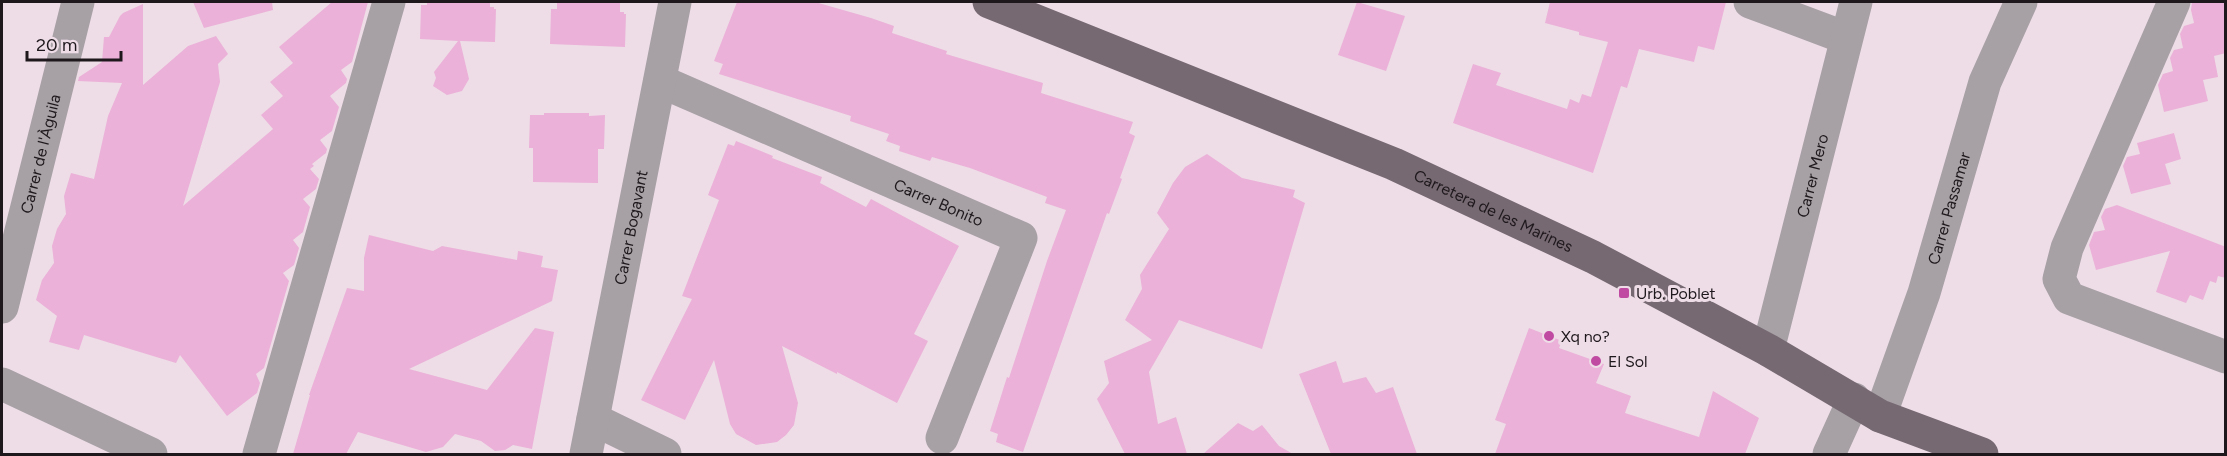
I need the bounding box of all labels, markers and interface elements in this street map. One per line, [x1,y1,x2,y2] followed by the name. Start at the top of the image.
[27,24,122,62] scale bar
[36,34,77,56] text: 20 m
[17,92,65,215] street label: Carrer de l'Àguila
[1793,132,1832,219] street label: Carrer Mero
[1924,149,1974,267] street label: Carrer Passamar
[1411,166,1576,256] street label: Carretera de les Marines
[611,168,652,286] street label: Carrer Bogavant
[891,175,986,230] street label: Carrer Bonito
[1636,284,1715,303] place label: Urb. Poblet
[1617,286,1631,300] marker: Urb. Poblet
[1561,327,1610,346] place label: Xq no?
[1542,329,1556,343] marker: Xq no?
[1608,352,1648,371] place label: El Sol
[1589,354,1603,368] marker: El Sol

